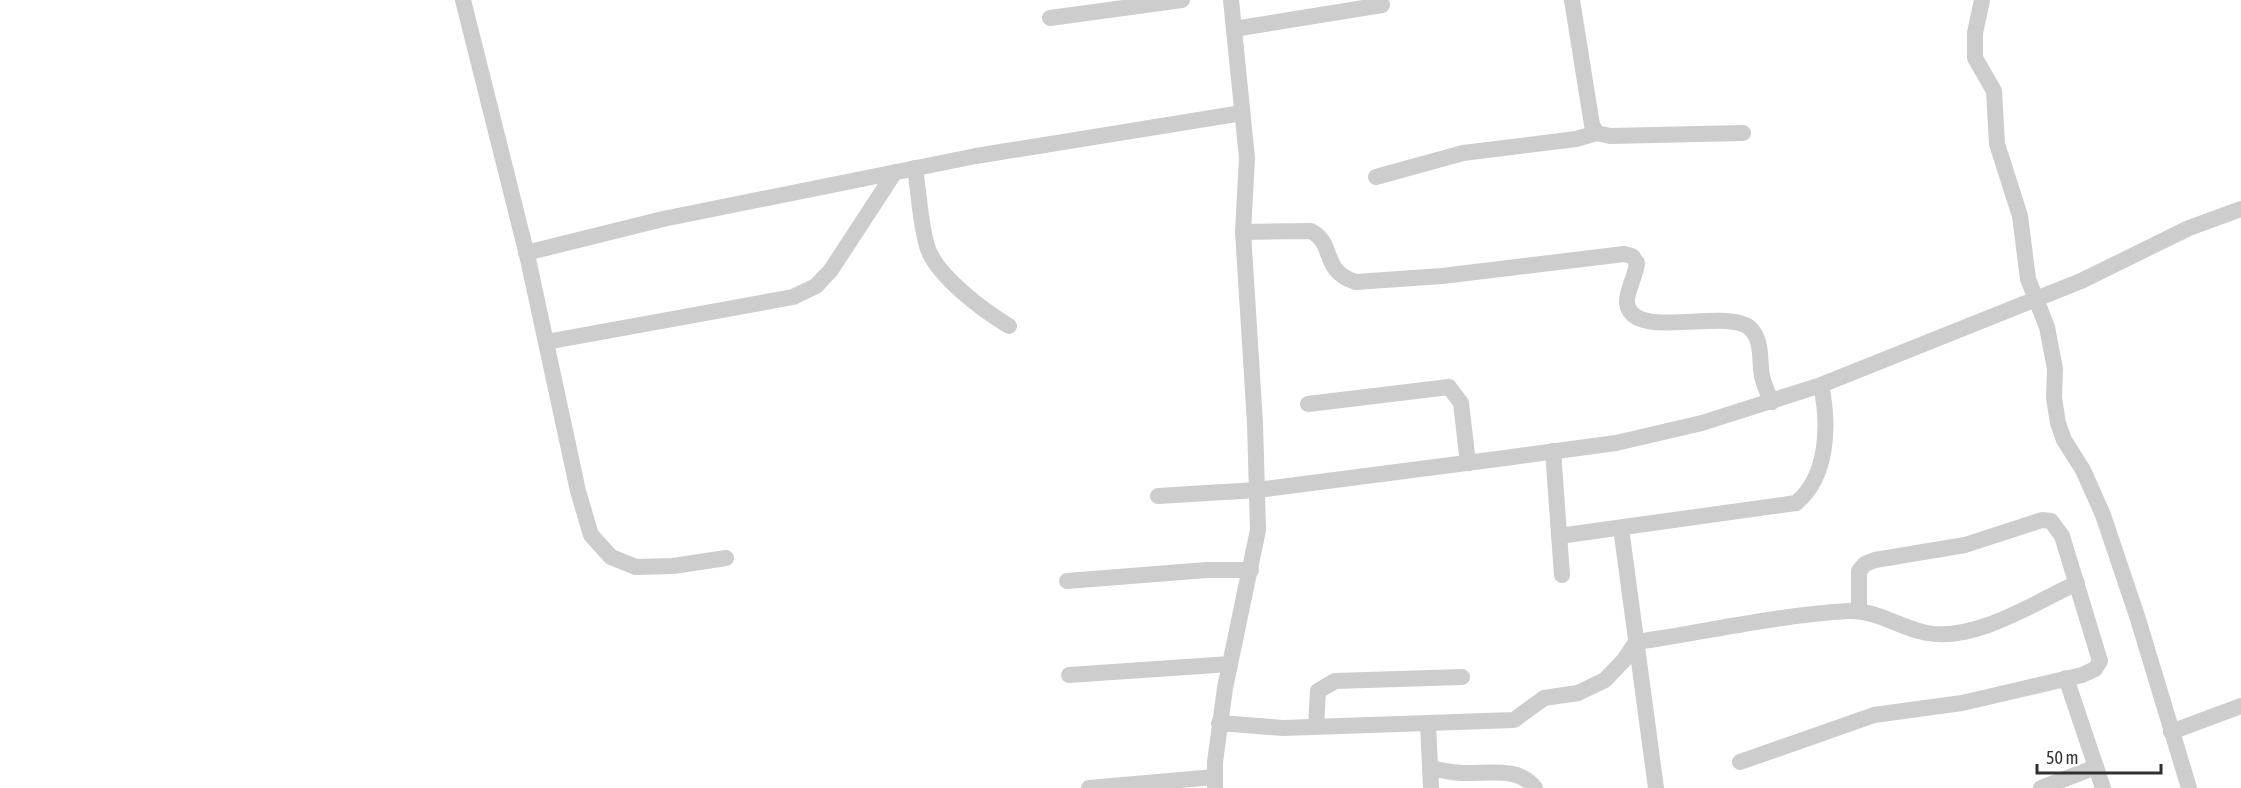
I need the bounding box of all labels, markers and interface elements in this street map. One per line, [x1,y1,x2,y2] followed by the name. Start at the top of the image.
[2037,737,2162,775] scale bar
[2046,747,2078,768] text: 50 m

